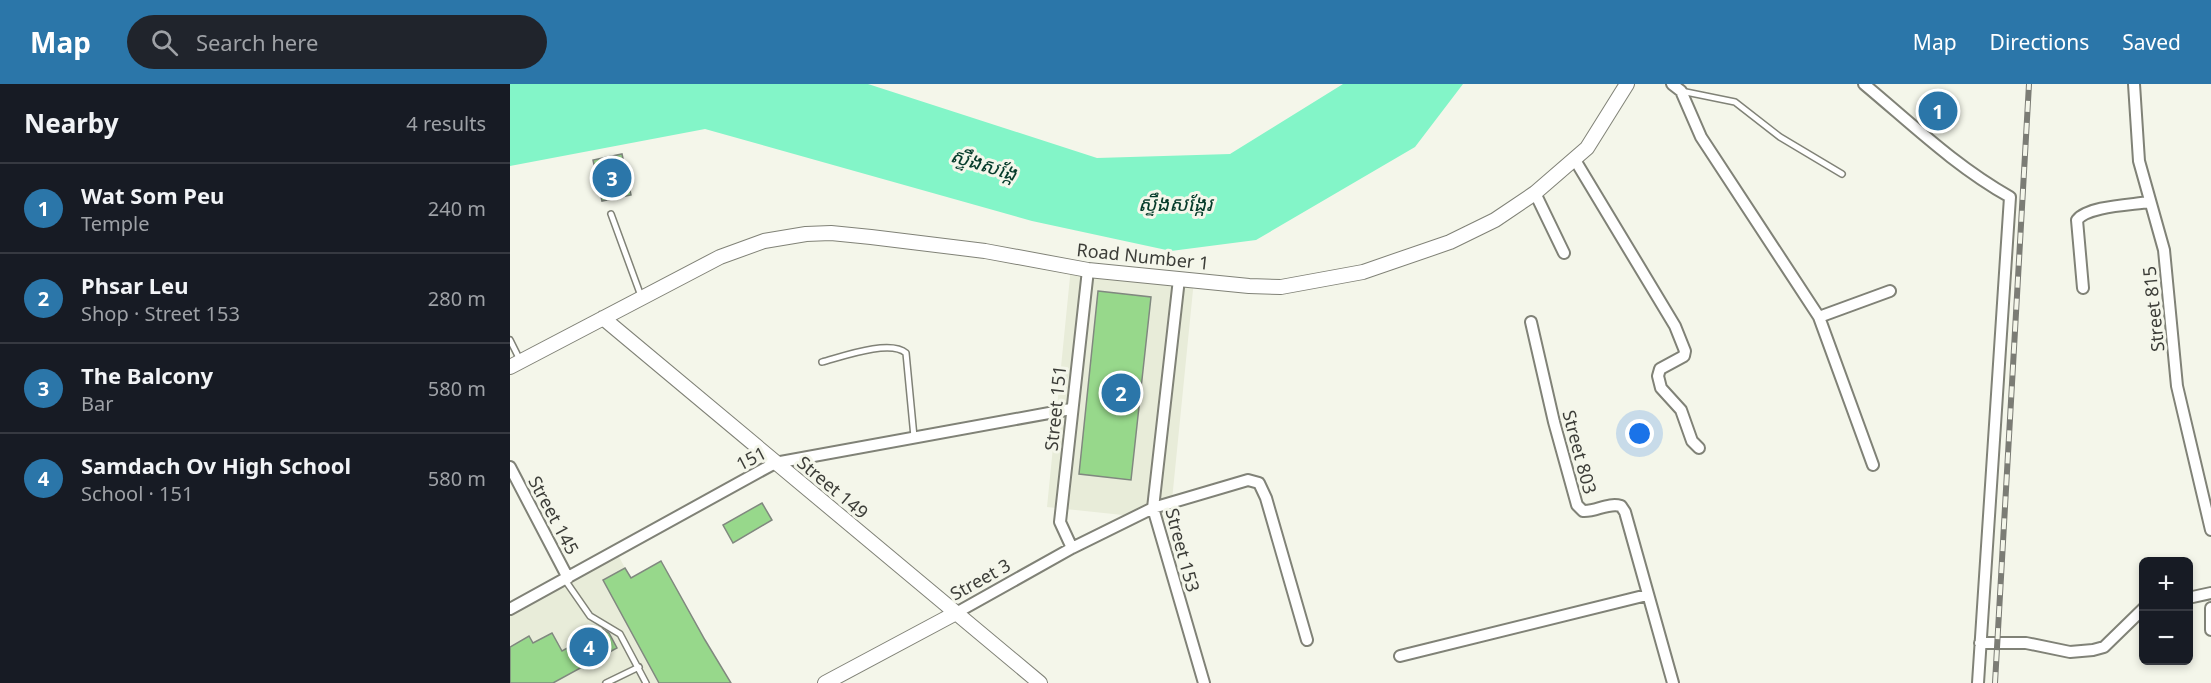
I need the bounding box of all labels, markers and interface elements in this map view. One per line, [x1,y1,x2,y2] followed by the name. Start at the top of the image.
[127,15,547,69] search box
[30,23,91,61] text: Map
[148,26,181,59] icon: search
[196,27,318,57] text: Search here
[1913,28,1957,56] text: Map
[1990,28,2089,56] text: Directions
[2122,28,2181,56] text: Saved
[1918,88,1958,134] pin: 1
[24,105,119,141] text: Nearby
[406,110,486,137] text: 4 results
[947,141,1021,187] water label: ស្ទឹងសង្កែ
[592,156,632,200] pin: 3
[81,180,224,210] text: Wat Som Peu
[1138,190,1214,217] water label: ស្ទឹងសង្កែរ
[38,195,49,222] text: 1
[428,195,486,222] text: 240 m
[81,210,149,237] text: Temple
[1076,237,1210,275] street label: Road Number 1
[2137,265,2169,353] street label: Street 815
[81,270,188,300] text: Phsar Leu
[38,285,49,312] text: 2
[428,285,486,312] text: 280 m
[81,300,240,327] text: Shop · Street 153
[81,360,213,390] text: The Balcony
[1039,364,1071,452] street label: Street 151
[1102,370,1140,416] pin: 2
[38,375,49,402] text: 3
[428,375,486,402] text: 580 m
[81,390,113,417] text: Bar
[1557,407,1603,497] street label: Street 803
[1625,419,1654,448] your location
[732,440,770,476] street label: 151
[81,450,351,480] text: Samdach Ov High School
[792,450,874,524] street label: Street 149
[38,465,49,492] text: 4
[428,465,486,492] text: 580 m
[523,471,585,559] street label: Street 145
[81,480,193,507] text: School · 151
[1160,505,1206,595] street label: Street 153
[946,553,1014,605] street label: Street 3
[2139,557,2193,665] map controls
[2139,557,2193,611] button: +
[2139,611,2193,665] button: −
[570,624,608,670] pin: 4

